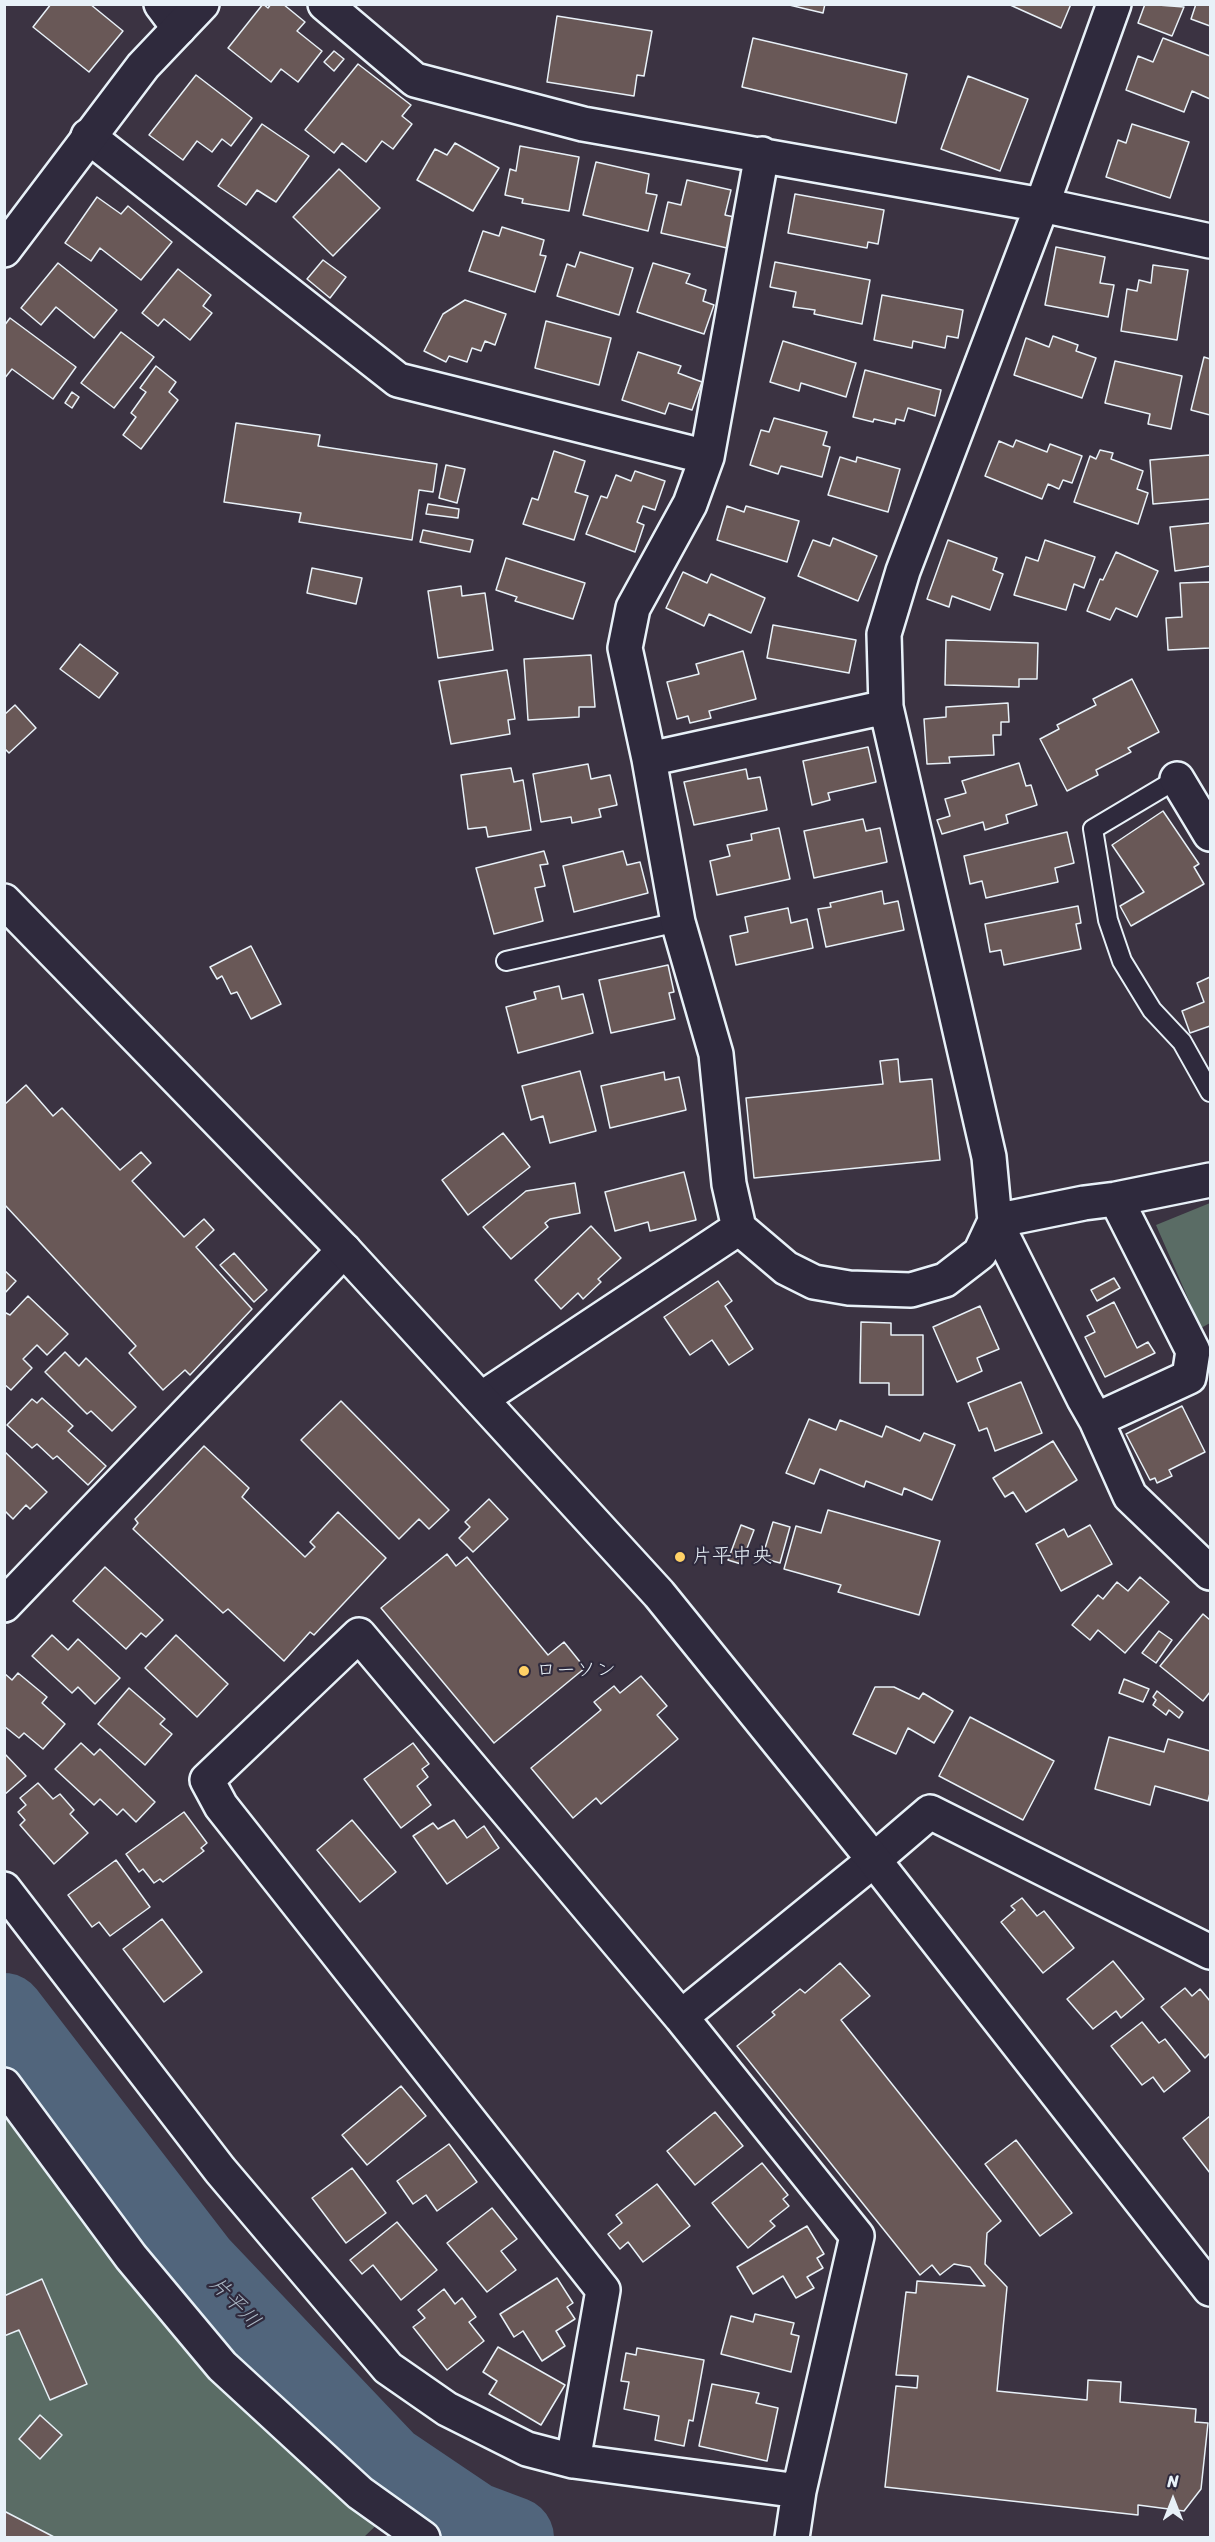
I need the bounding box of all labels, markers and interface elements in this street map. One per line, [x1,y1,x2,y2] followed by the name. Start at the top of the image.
[692,1545,772,1569] place label: 片平中央
[673,1550,687,1564] marker: 片平中央
[536,1659,616,1683] place label: ローソン
[517,1664,531,1678] marker: ローソン
[203,2272,265,2334] water label: 片平川
[1167,2467,1179,2496] text: N
[1143,2470,1203,2530] north arrow

